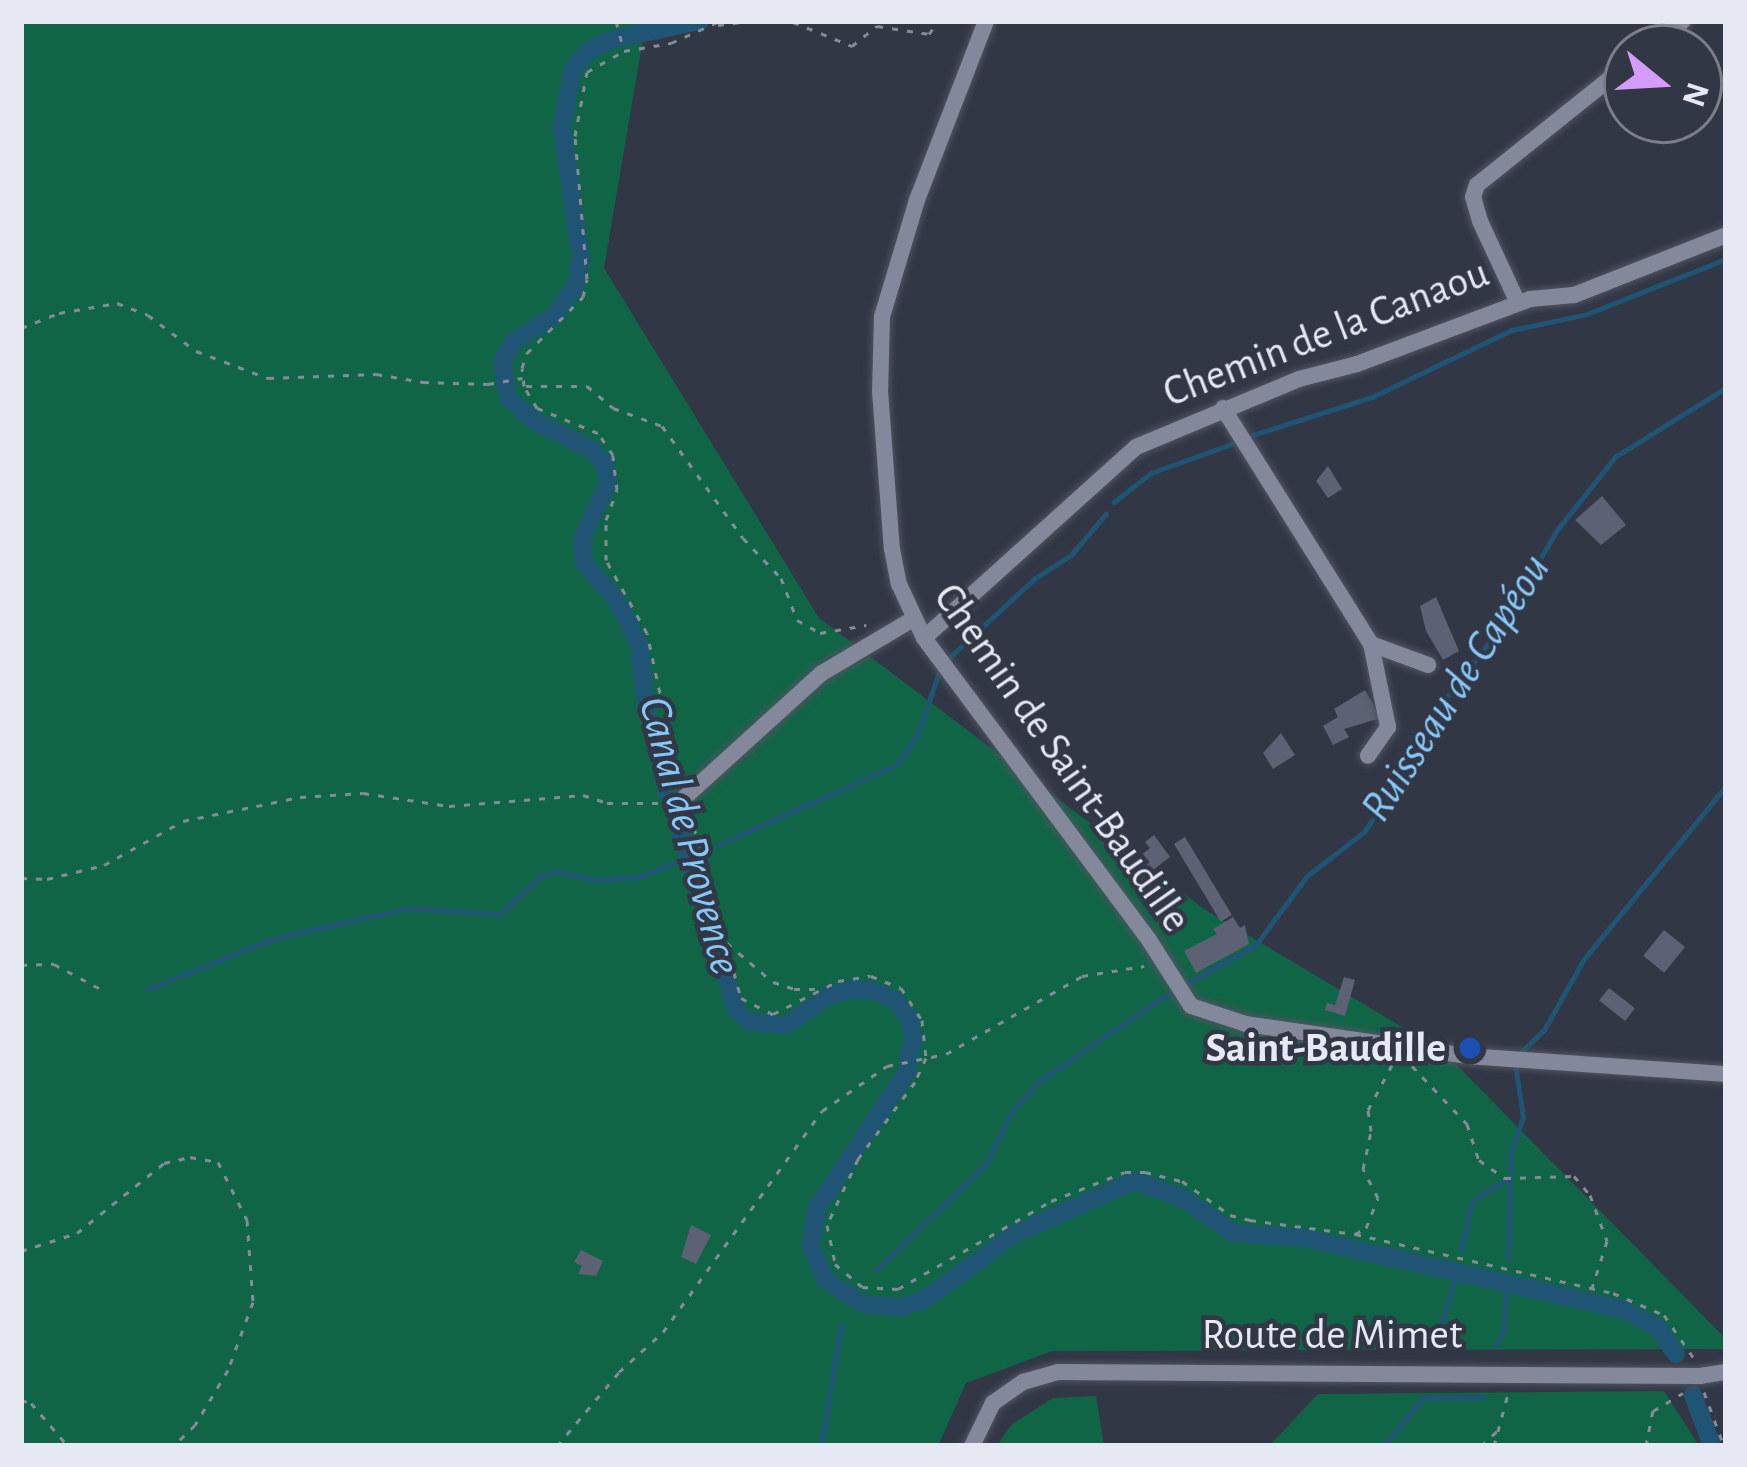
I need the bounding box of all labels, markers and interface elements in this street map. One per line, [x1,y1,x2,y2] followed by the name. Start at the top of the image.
[1603,24,1723,144] north arrow
[1676,78,1714,110] text: N
[1156,248,1496,418] street label: Chemin de la Canaou
[1349,544,1563,832] water label: Ruisseau de Capéou
[923,574,1201,942] street label: Chemin de Saint-Baudille
[626,691,752,981] water label: Canal de Provence
[1206,1023,1446,1073] place label: Saint-Baudille
[1457,1035,1483,1061] marker: Saint-Baudille
[1202,1310,1462,1360] street label: Route de Mimet

